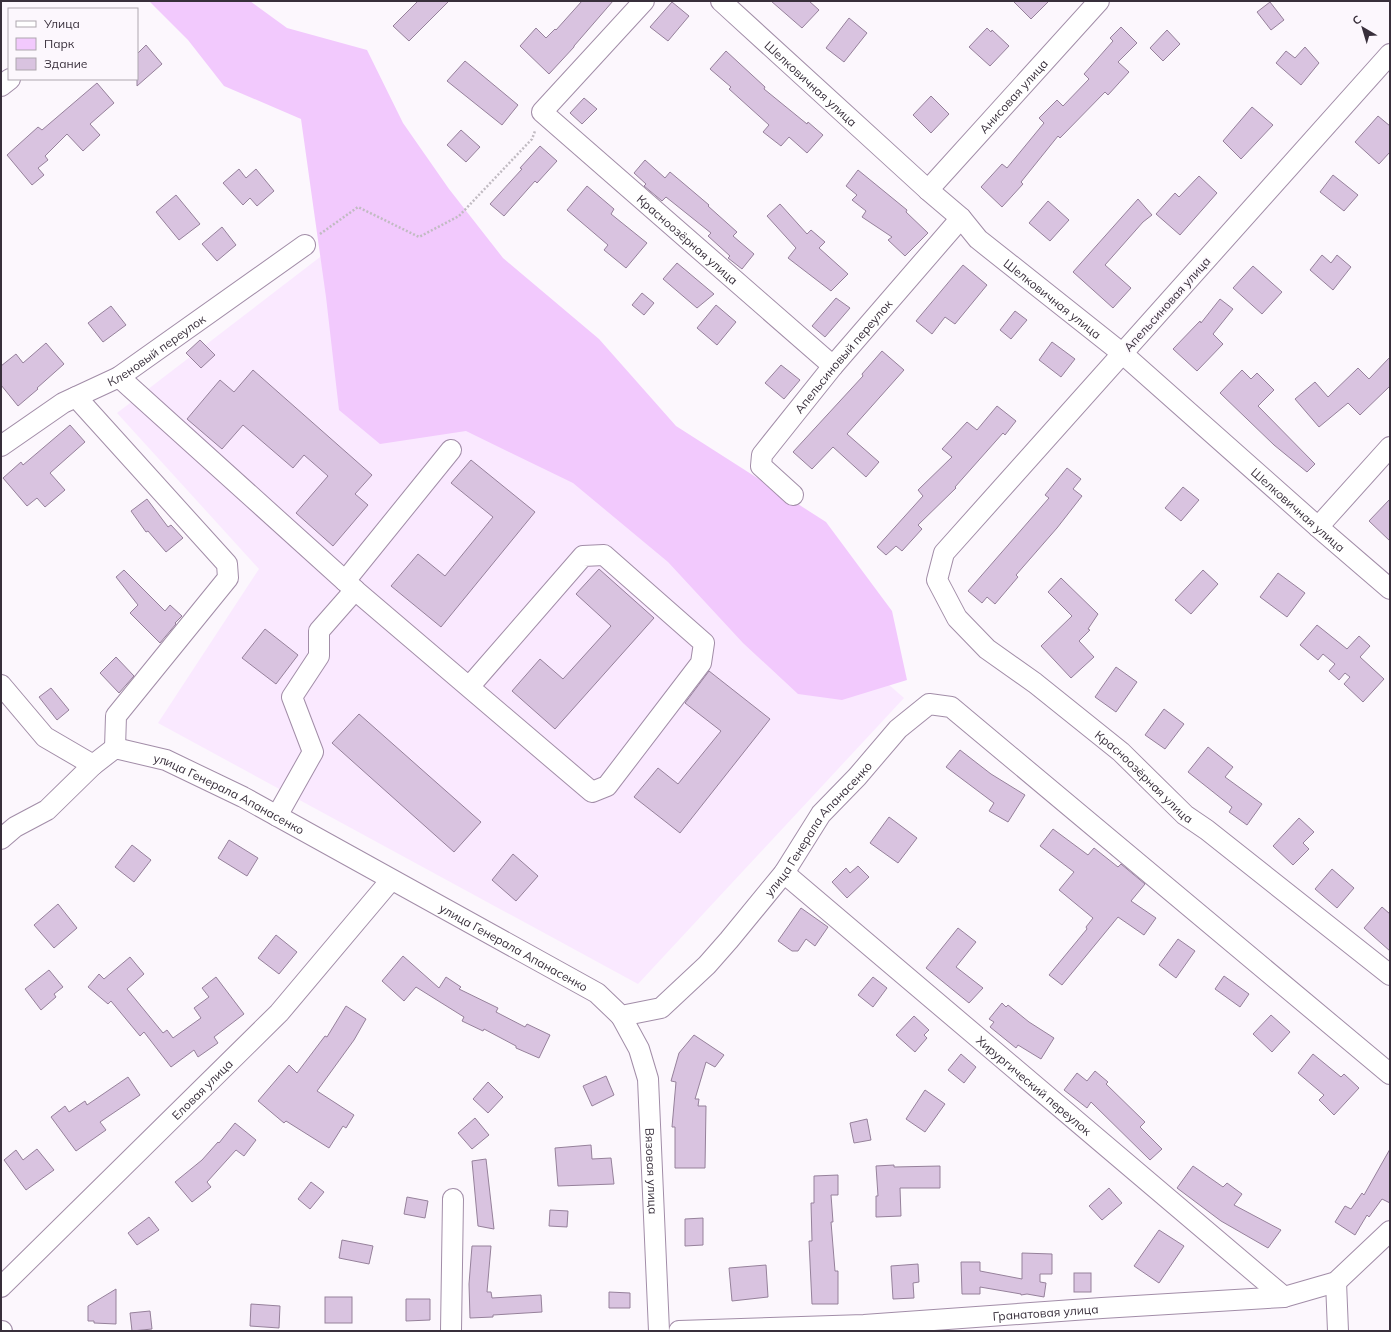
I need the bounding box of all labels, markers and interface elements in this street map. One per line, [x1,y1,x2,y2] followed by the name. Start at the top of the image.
[8,8,138,80] legend
[1343,8,1383,48] north arrow
[1350,12,1364,28] text: С
[43,16,80,31] text: Улица
[44,36,75,51] text: Парк
[762,37,860,129] street label: Шелковичная улица
[44,56,88,71] text: Здание
[976,56,1051,136] street label: Анисовая улица
[634,191,741,287] street label: Красноозёрная улица
[1121,254,1213,354] street label: Апельсиновая улица
[1001,255,1104,341] street label: Шелковичная улица
[791,296,895,416] street label: Апельсиновый переулок
[105,310,208,389] street label: Кленовый переулок
[1248,464,1348,555] street label: Шелковичная улица
[1092,727,1196,826] street label: Красноозёрная улица
[152,750,307,837] street label: улица Генерала Апанасенко
[761,758,875,899] street label: улица Генерала Апанасенко
[437,900,591,994] street label: улица Генерала Апанасенко
[974,1032,1095,1138] street label: Хирургический переулок
[168,1056,236,1122] street label: Еловая улица
[643,1127,661,1215] street label: Вязовая улица
[992,1301,1099,1323] street label: Гранатовая улица

